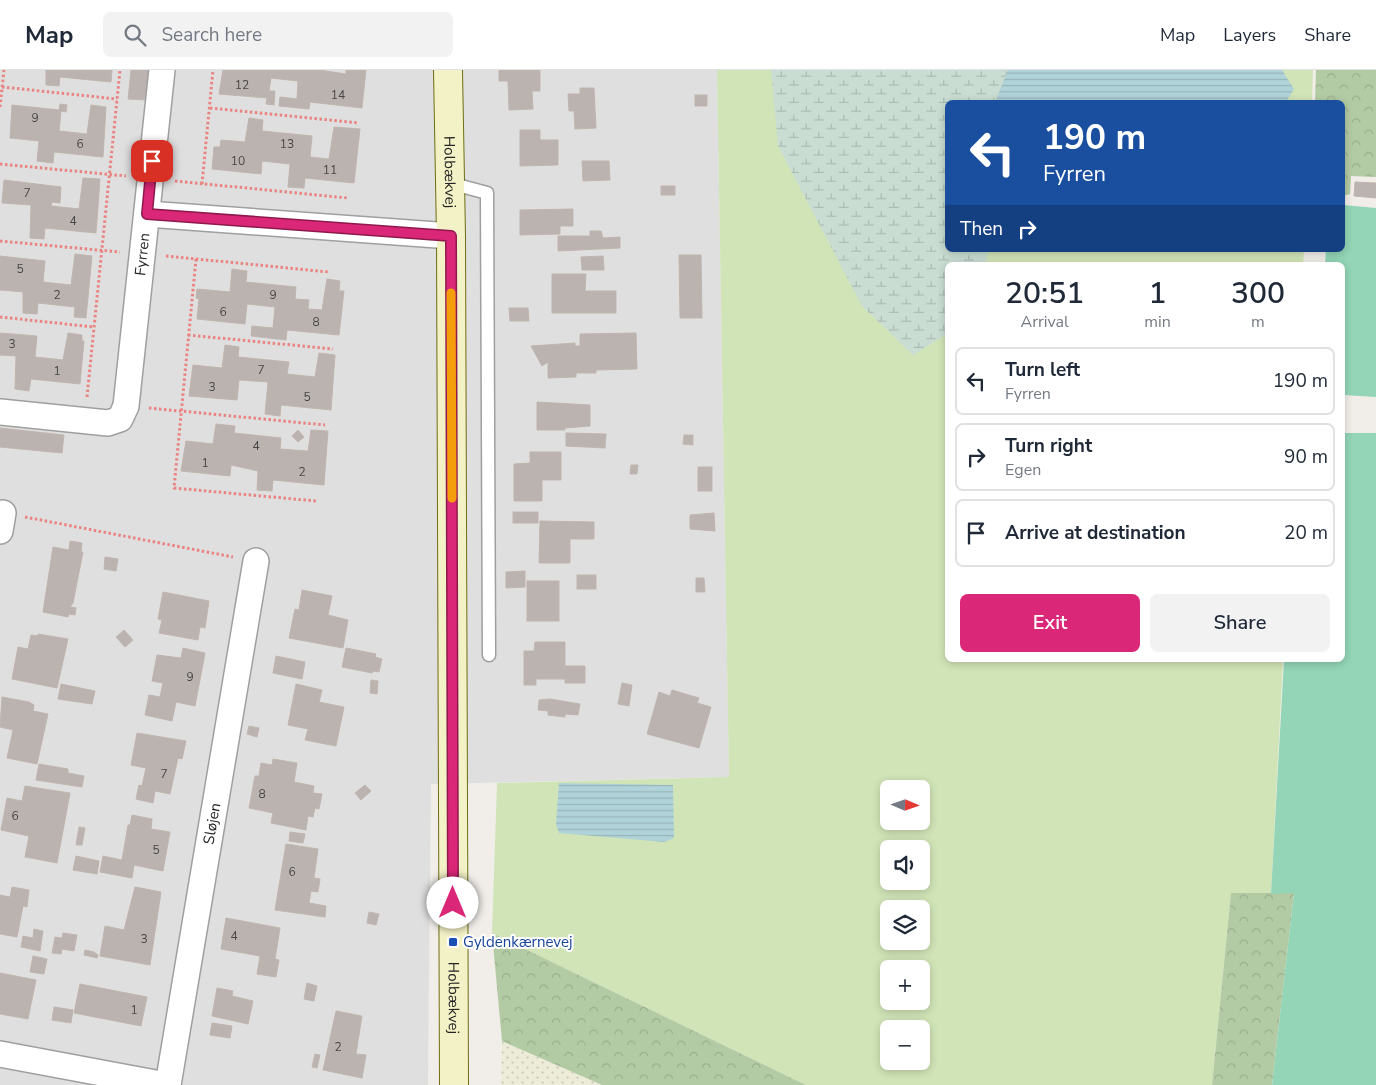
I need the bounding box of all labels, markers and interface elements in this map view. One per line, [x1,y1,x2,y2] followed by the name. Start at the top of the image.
[103,12,453,57] search box
[25,19,73,51] text: Map
[121,21,149,49] icon: search
[161,22,262,48] text: Search here
[1160,23,1195,47] text: Map
[1223,23,1276,47] text: Layers
[1304,23,1351,47] text: Share
[235,77,249,93] house number: 12
[331,87,345,103] house number: 14
[31,110,39,126] house number: 9
[1043,114,1146,161] text: 190 m
[960,120,1025,185] icon: left
[76,136,84,152] house number: 6
[280,136,294,152] house number: 13
[439,136,460,208] street label: Holbækvej
[131,140,173,182] pin
[138,147,166,175] icon: arrive
[231,153,245,169] house number: 10
[1043,159,1106,189] text: Fyrren
[323,162,337,178] house number: 11
[23,185,31,201] house number: 7
[69,213,77,229] house number: 4
[1013,215,1041,243] icon: right
[960,216,1003,242] text: Then
[130,232,154,277] street label: Fyrren
[16,261,24,277] house number: 5
[1005,273,1084,314] text: 20:51
[1149,273,1167,314] text: 1
[1231,273,1285,314] text: 300
[53,287,61,303] house number: 2
[269,287,277,303] house number: 9
[219,304,227,320] house number: 6
[1021,311,1069,333] text: Arrival
[1144,311,1171,333] text: min
[1251,311,1265,333] text: m
[312,314,320,330] house number: 8
[8,336,16,352] house number: 3
[1005,357,1080,383] text: Turn left
[257,362,265,378] house number: 7
[53,363,61,379] house number: 1
[962,367,990,395] icon: left
[1273,368,1328,394] text: 190 m
[208,379,216,395] house number: 3
[1005,383,1051,405] text: Fyrren
[303,389,311,405] house number: 5
[1005,433,1092,459] text: Turn right
[252,438,260,454] house number: 4
[962,443,990,471] icon: right
[1284,444,1328,470] text: 90 m
[201,455,209,471] house number: 1
[1005,459,1041,481] text: Egen
[298,464,306,480] house number: 2
[962,519,990,547] icon: arrive
[1005,520,1186,546] text: Arrive at destination
[1284,520,1328,546] text: 20 m
[960,594,1140,652] button: Exit
[1150,594,1330,652] button: Share
[186,669,194,685] house number: 9
[160,766,168,782] house number: 7
[880,780,930,830] north arrow
[880,780,930,1070] map controls
[258,786,266,802] house number: 8
[199,801,225,846] street label: Sløjen
[11,808,19,824] house number: 6
[880,840,930,890] button: sound
[152,842,160,858] house number: 5
[288,864,296,880] house number: 6
[426,876,478,928] position arrow
[880,900,930,950] button: layers
[230,928,238,944] house number: 4
[140,931,148,947] house number: 3
[463,932,572,952] place label: Gyldenkærnevej
[447,936,459,948] marker: Gyldenkærnevej
[880,960,930,1010] button: +
[444,962,464,1034] street label: Holbækvej
[130,1002,138,1018] house number: 1
[880,1020,930,1070] button: −
[334,1039,342,1055] house number: 2

